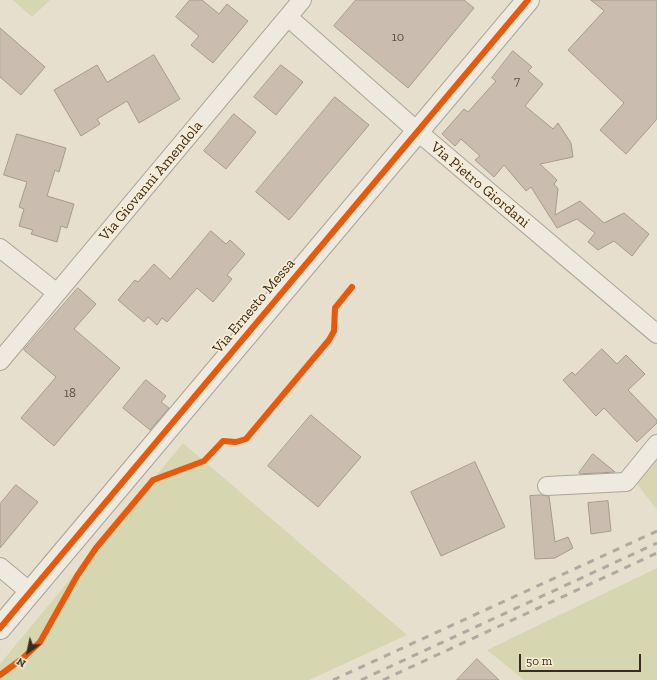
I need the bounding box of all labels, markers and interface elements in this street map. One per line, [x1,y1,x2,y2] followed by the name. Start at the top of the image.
[392,29,404,45] house number: 10
[514,73,520,89] house number: 7
[95,117,207,245] street label: Via Giovanni Amendola
[427,138,533,232] street label: Via Pietro Giordani
[209,255,299,357] street label: Via Ernesto Messa
[64,385,76,401] house number: 18
[8,632,48,672] north arrow
[521,646,643,672] scale bar
[526,654,552,668] text: 50 m
[14,655,28,670] text: N

